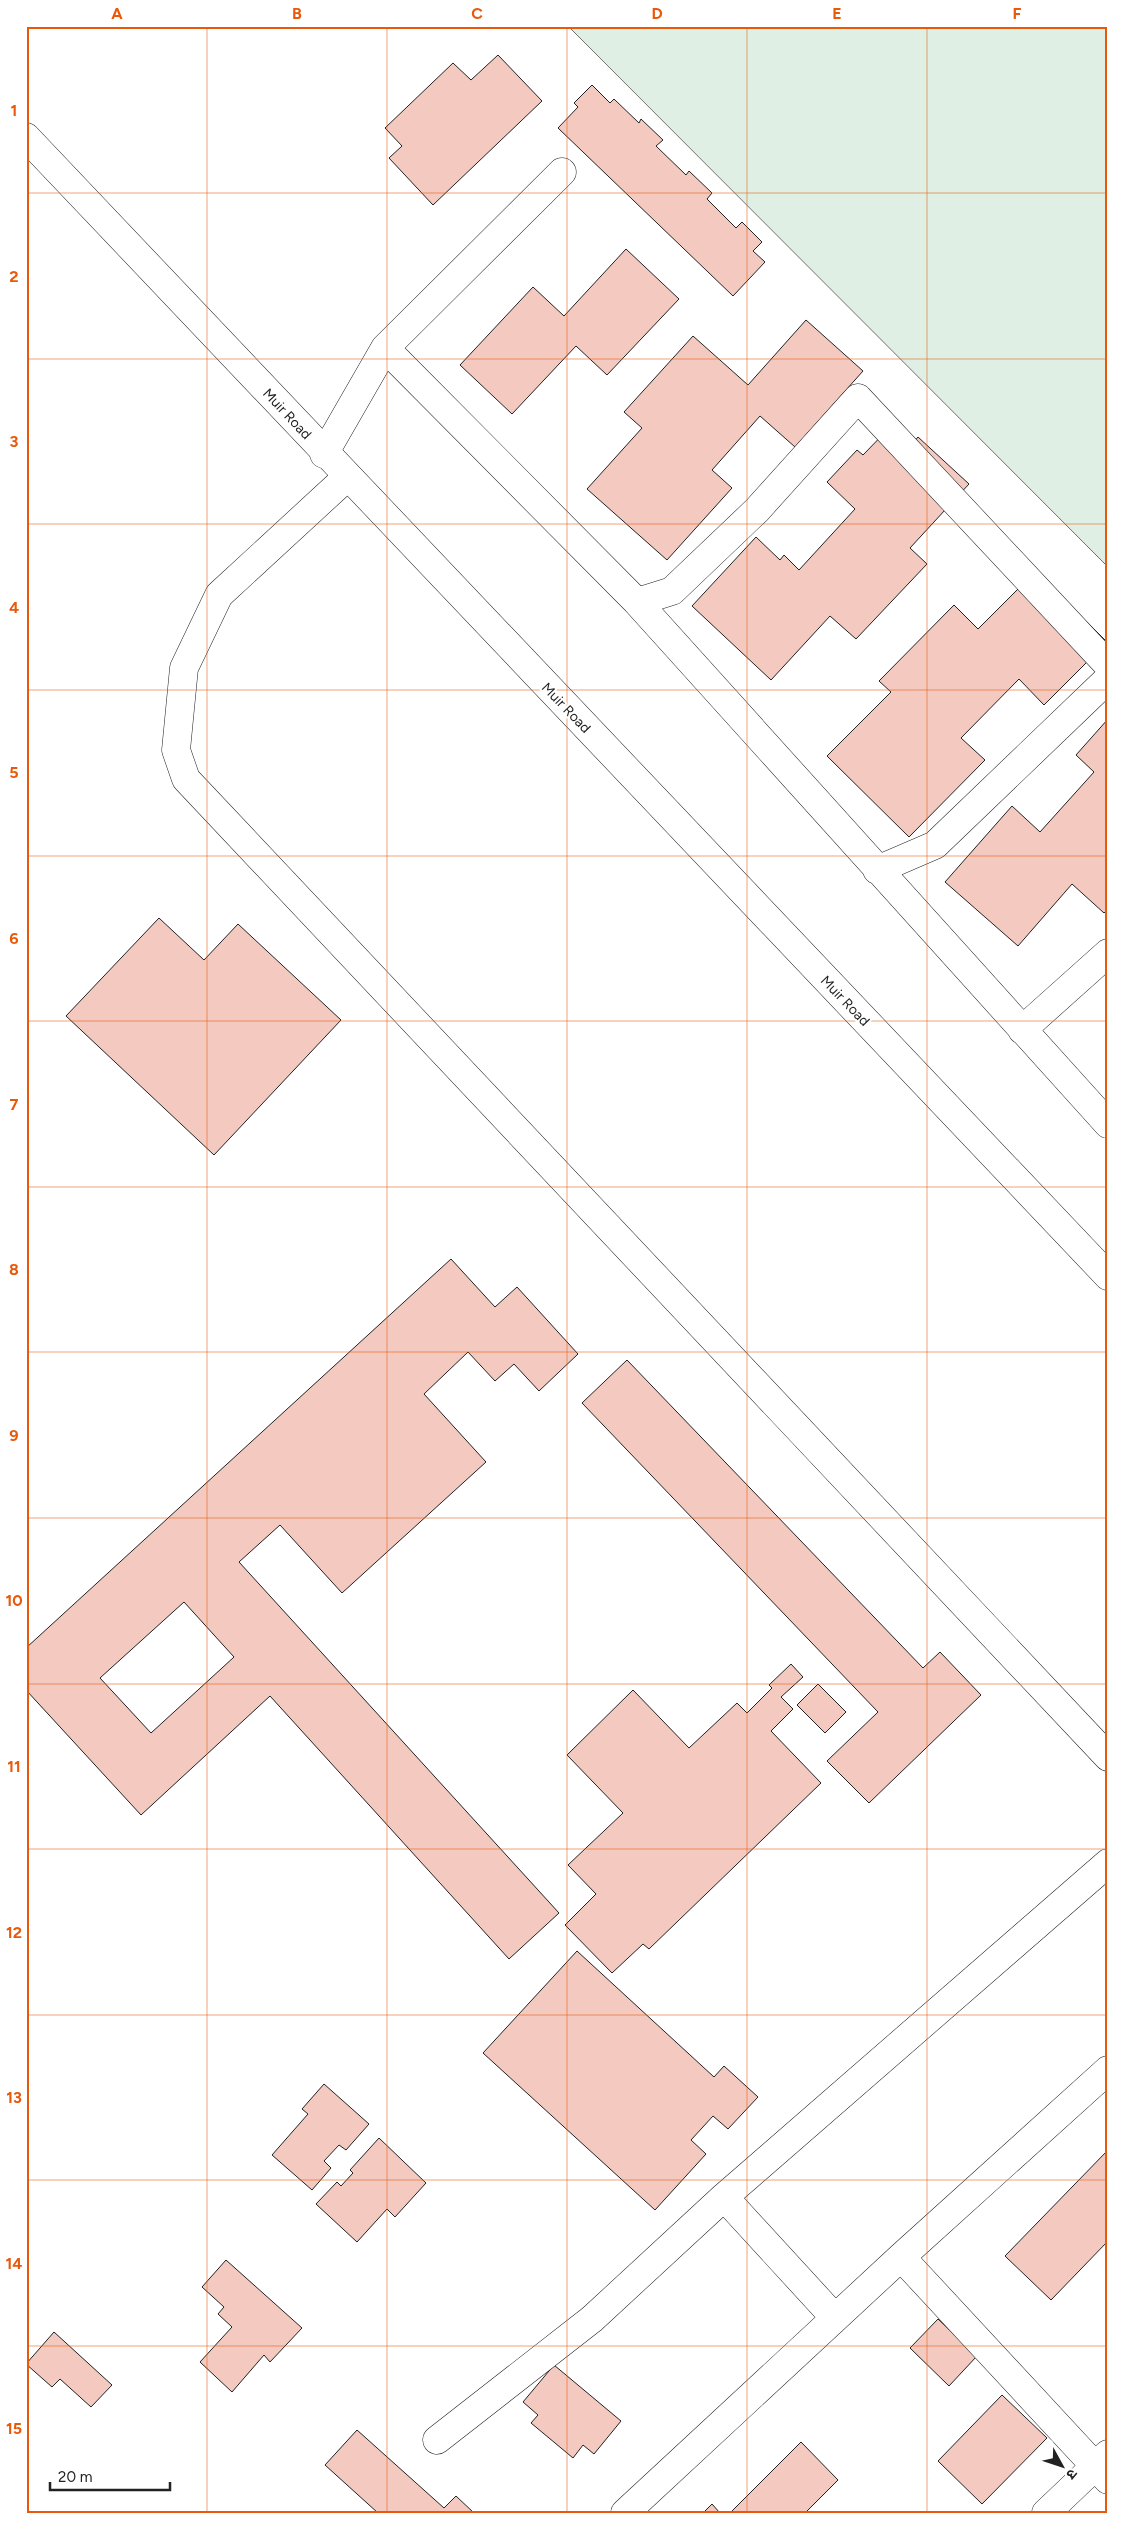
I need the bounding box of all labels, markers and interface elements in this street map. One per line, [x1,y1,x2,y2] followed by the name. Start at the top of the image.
[111,4,123,23] text: A
[292,4,302,23] text: B
[471,4,483,23] text: C
[651,4,663,23] text: D
[832,4,842,23] text: E
[1013,4,1022,23] text: F
[11,101,17,120] text: 1
[9,267,19,286] text: 2
[259,385,315,443] street label: Muir Road
[10,432,19,451] text: 3
[9,598,19,617] text: 4
[538,679,594,737] street label: Muir Road
[9,763,19,782] text: 5
[9,929,19,948] text: 6
[817,972,873,1030] street label: Muir Road
[10,1095,19,1114] text: 7
[9,1260,19,1279] text: 8
[9,1426,19,1445] text: 9
[5,1591,23,1610] text: 10
[7,1757,21,1776] text: 11
[6,1923,22,1942] text: 12
[6,2088,22,2107] text: 13
[6,2254,22,2273] text: 14
[6,2419,22,2438] text: 15
[1036,2442,1086,2492] north arrow
[50,2459,170,2491] scale bar
[1062,2465,1081,2483] text: उ
[58,2468,92,2486] text: 20 m

